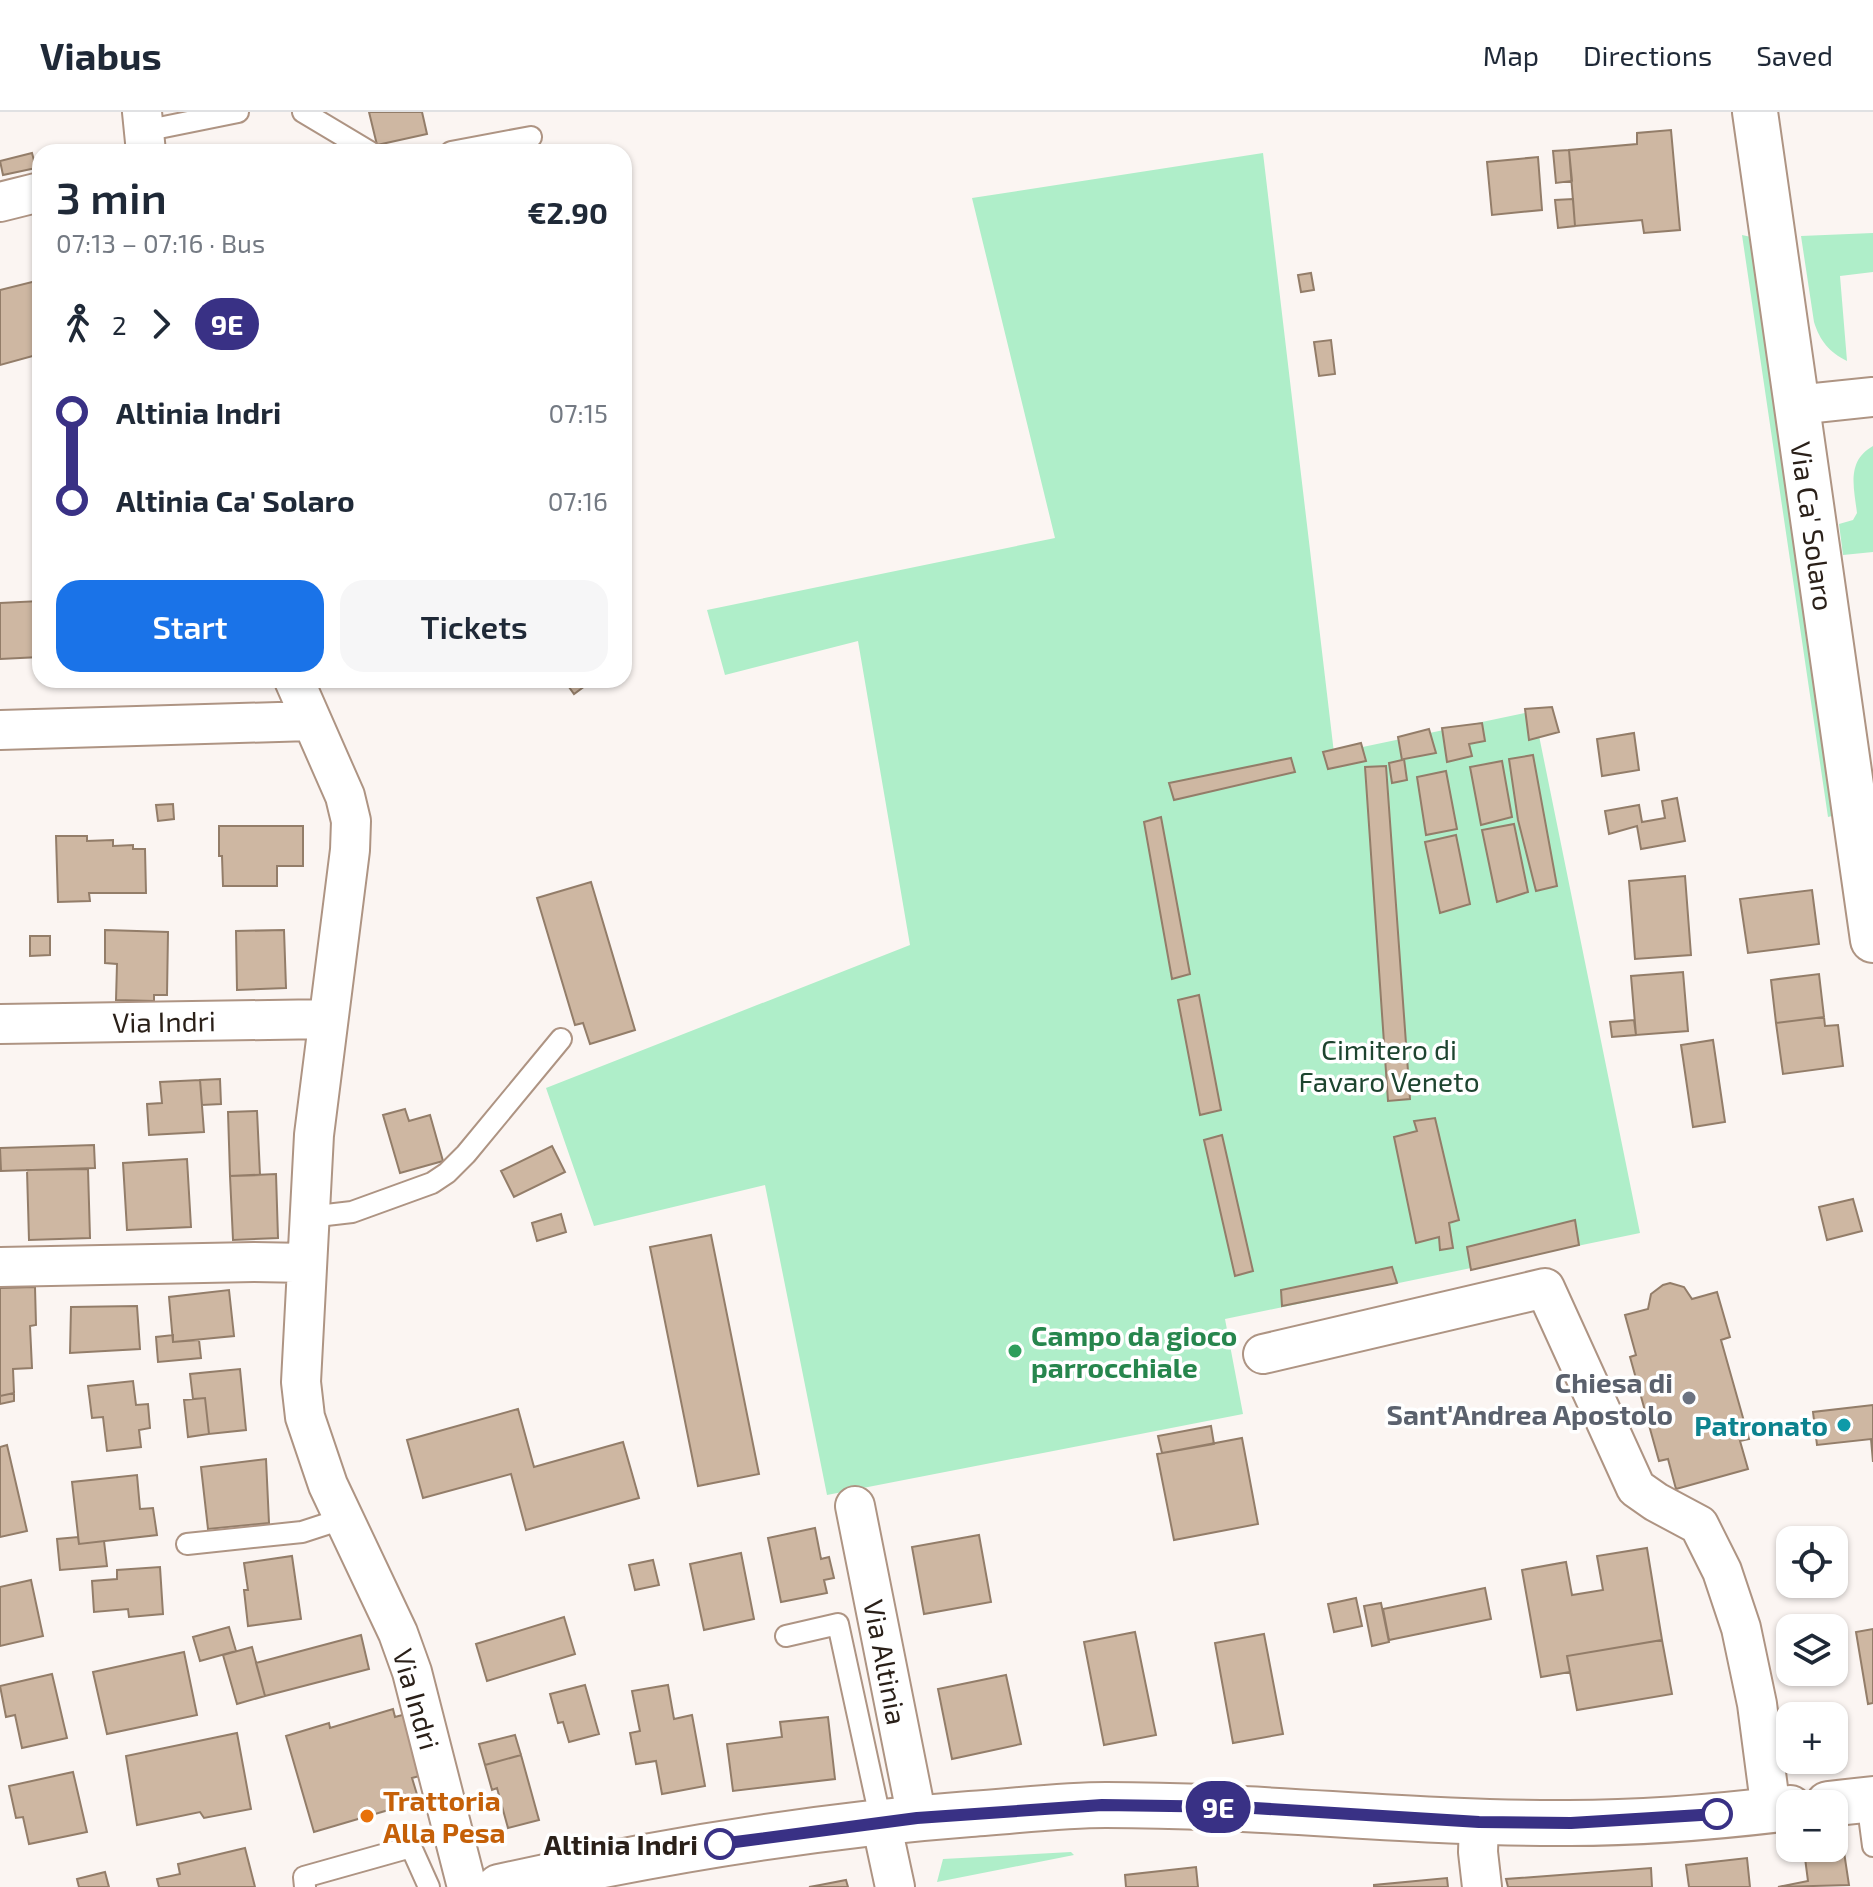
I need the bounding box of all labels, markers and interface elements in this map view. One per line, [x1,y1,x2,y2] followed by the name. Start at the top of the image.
[40,32,162,78] text: Viabus
[1483,38,1539,72] text: Map
[1583,38,1712,72] text: Directions
[1756,38,1833,72] text: Saved
[56,170,167,223] text: 3 min
[527,194,608,230] text: €2.90
[56,227,265,258] text: 07:13 – 07:16 · Bus
[56,302,100,346] icon: walk
[139,302,183,346] icon: forward
[211,307,243,341] text: 9E
[112,309,127,340] text: 2
[116,394,281,430] text: Altinia Indri
[549,397,608,428] text: 07:15
[1784,439,1842,613] street label: Via Ca' Solaro
[116,482,355,518] text: Altinia Ca' Solaro
[548,485,608,516] text: 07:16
[56,580,324,672] button: Start
[340,580,608,672] button: Tickets
[112,1003,216,1039] street label: Via Indri
[1298,1032,1480,1098] park label: Cimitero di Favaro Veneto
[1031,1318,1237,1384] place label: Campo da gioco parrocchiale
[1006,1342,1024,1360] marker: Campo da gioco parrocchiale
[1387,1365,1673,1431] place label: Chiesa di Sant'Andrea Apostolo
[1680,1389,1698,1407] marker: Chiesa di Sant'Andrea Apostolo
[1694,1408,1828,1442] place label: Patronato
[1835,1416,1853,1434] marker: Patronato
[1776,1526,1848,1862] map controls
[1776,1526,1848,1598] button: locate
[857,1597,915,1727] street label: Via Altinia
[1776,1614,1848,1686] button: layers
[386,1645,448,1753] street label: Via Indri
[1776,1702,1848,1774] button: +
[1182,1781,1254,1833] line badge: 9E
[383,1783,506,1849] place label: Trattoria Alla Pesa
[1202,1790,1234,1824] text: 9E
[1776,1790,1848,1862] button: −
[1702,1799,1732,1829] unlabelled marker
[358,1807,376,1825] marker: Trattoria Alla Pesa
[544,1827,698,1861] place label: Altinia Indri
[705,1829,735,1859] marker: Altinia Indri

